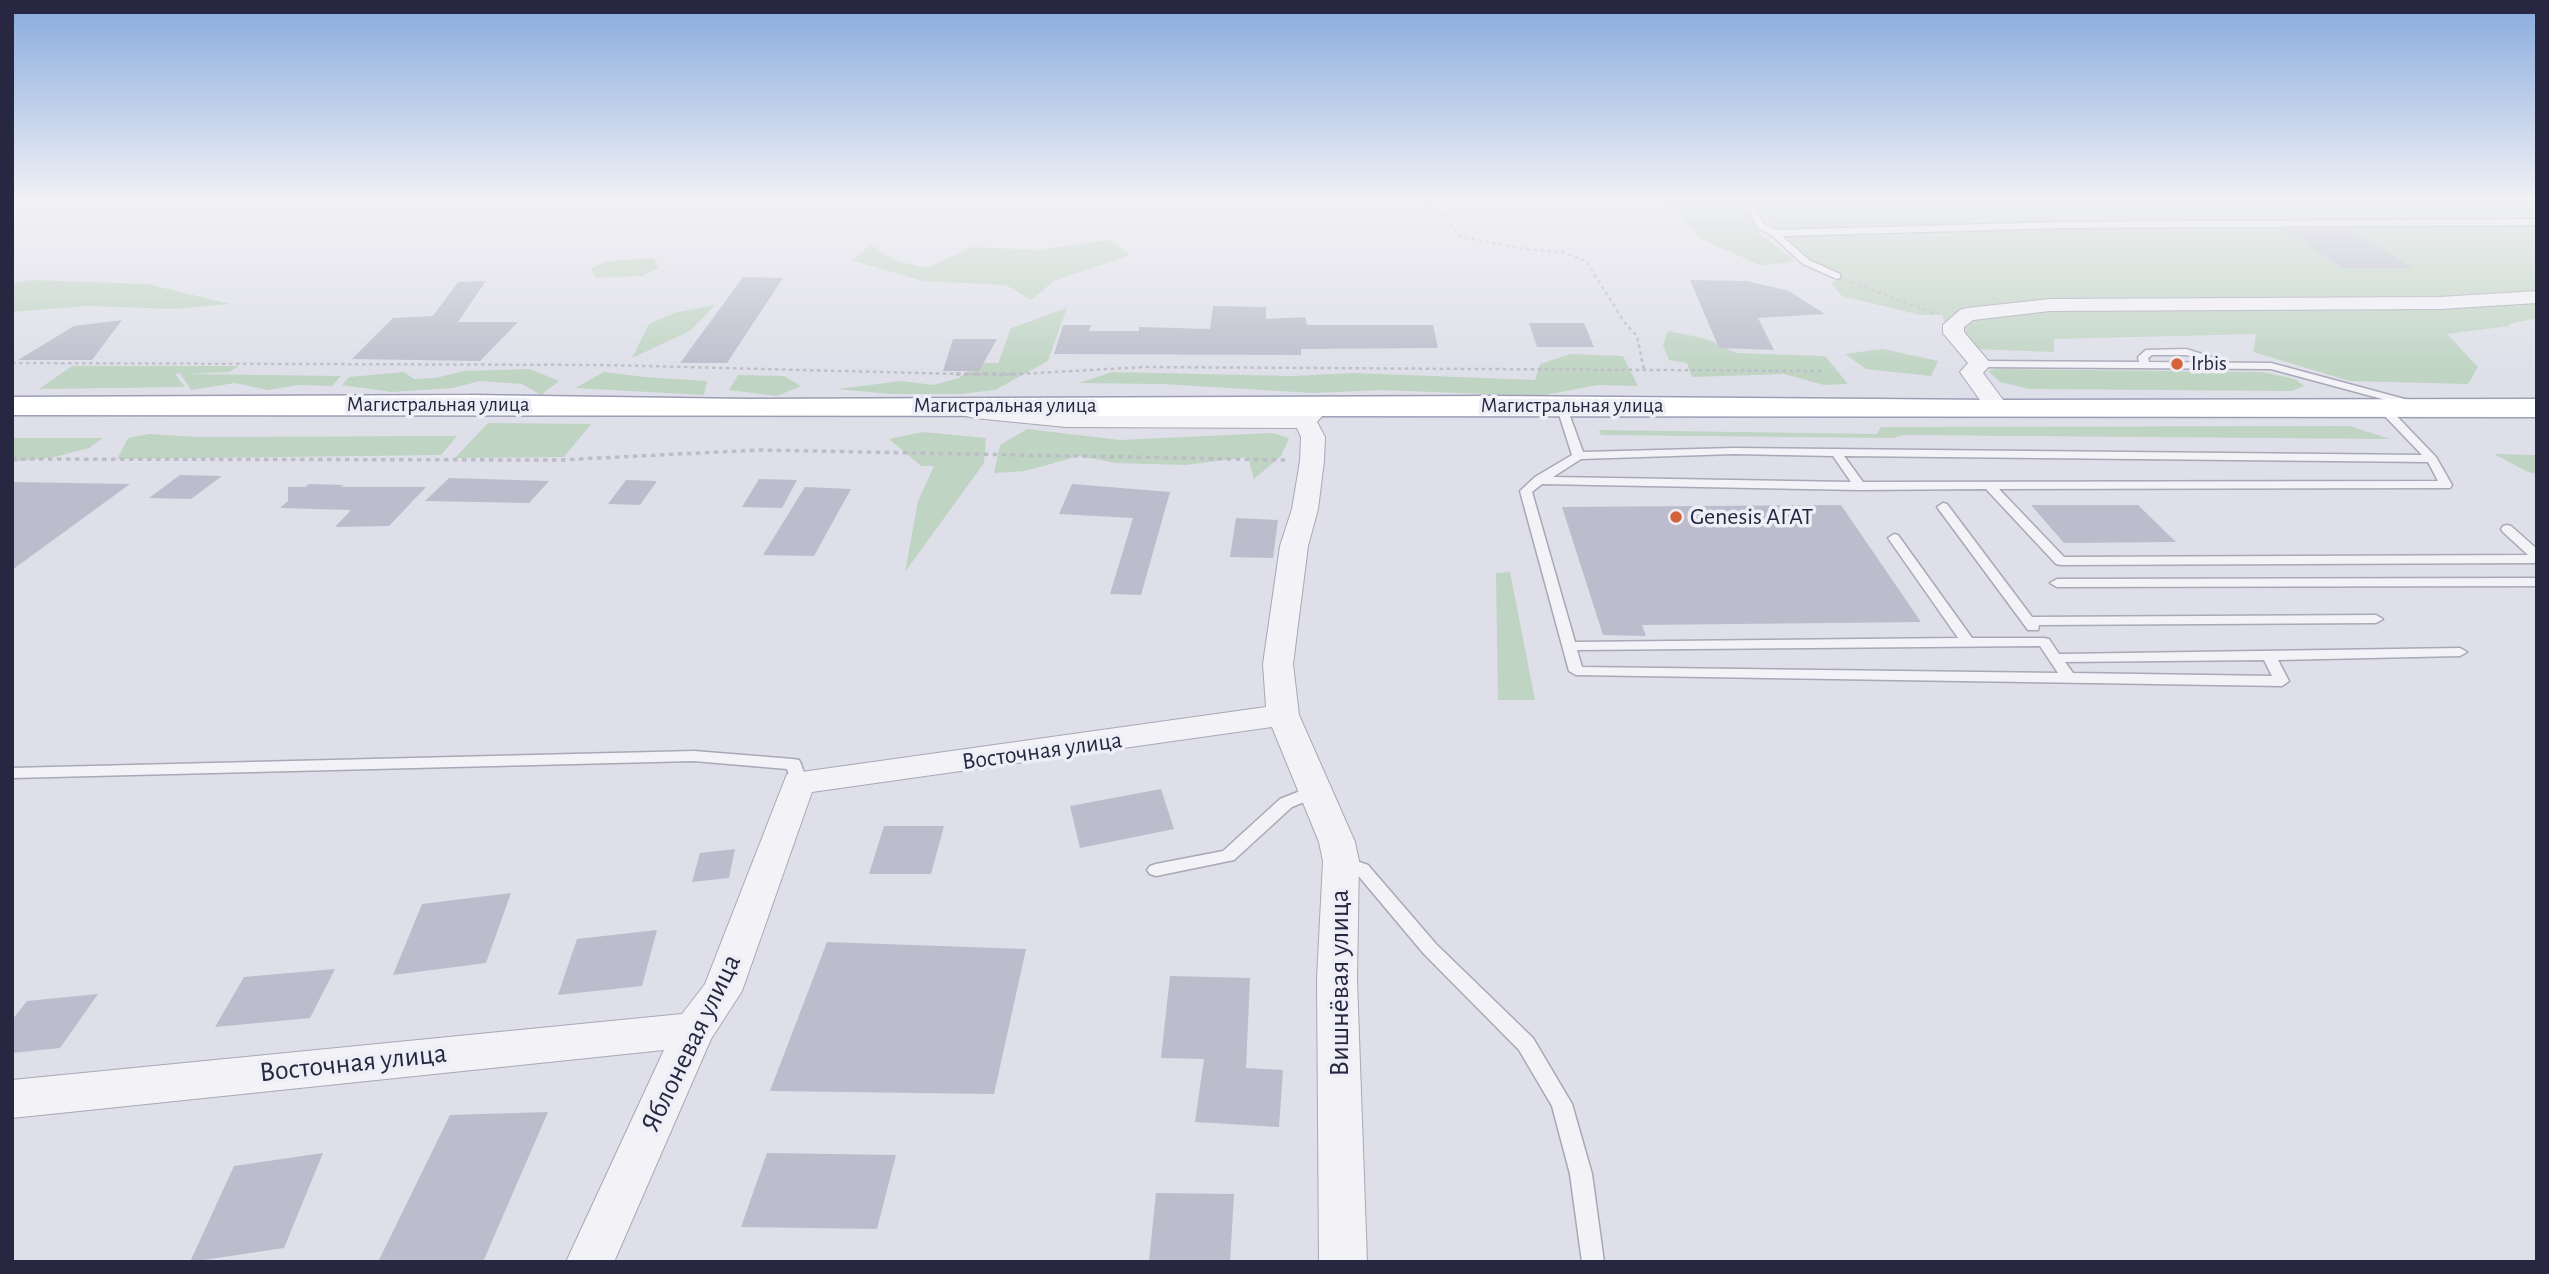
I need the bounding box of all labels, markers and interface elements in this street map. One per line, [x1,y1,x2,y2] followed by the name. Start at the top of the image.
[2191,351,2227,377] place label: Irbis
[2169,356,2185,372] marker: Irbis
[346,392,530,418] street label: Магистральная улица
[913,393,1097,419] street label: Магистральная улица
[1480,393,1664,419] street label: Магистральная улица
[1690,503,1813,531] place label: Genesis АГАТ
[1668,509,1684,525] marker: Genesis АГАТ
[960,726,1124,776] street label: Восточная улица
[1323,889,1357,1077] street label: Вишнёвая улица
[634,949,748,1137] street label: Яблоневая улица
[258,1036,448,1090] street label: Восточная улица

